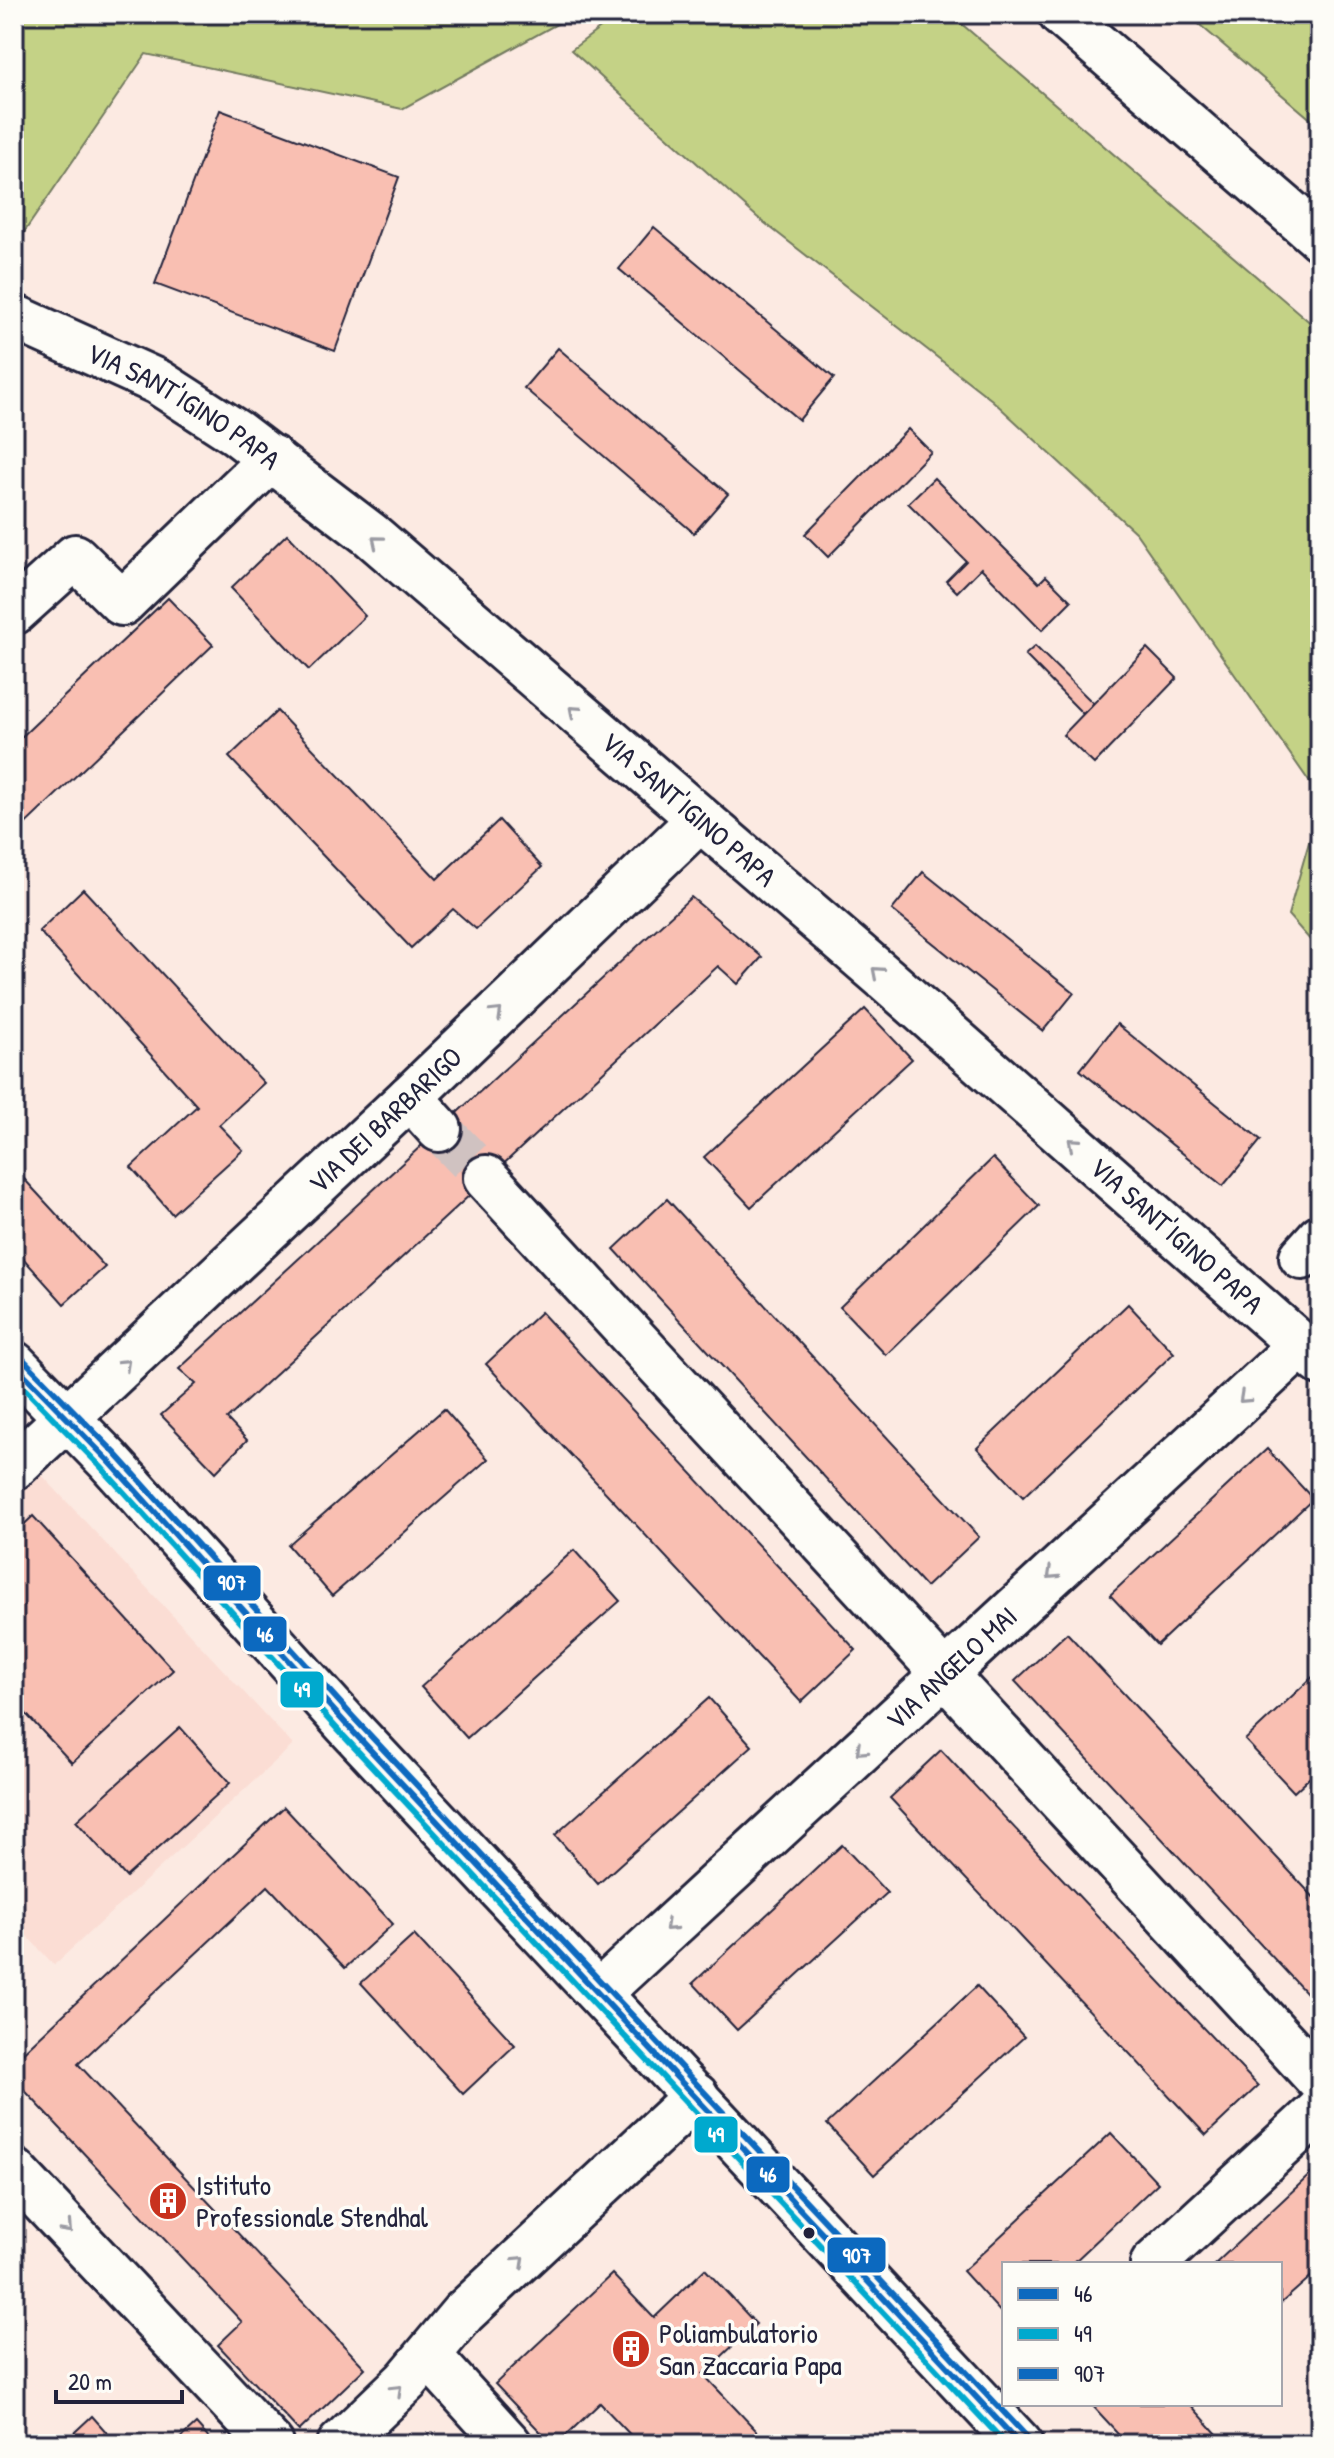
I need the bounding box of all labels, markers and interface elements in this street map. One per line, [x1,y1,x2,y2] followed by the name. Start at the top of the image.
[81,334,288,478] street label: VIA SANT'IGINO PAPA
[372,536,387,551] one-way arrow
[569,706,584,720] one-way arrow
[593,723,785,895] street label: VIA SANT'IGINO PAPA
[872,967,887,982] one-way arrow
[488,1009,503,1023] one-way arrow
[300,1038,470,1202] street label: VIA DEI BARBARIGO
[1067,1138,1082,1153] one-way arrow
[1082,1149,1272,1323] street label: VIA SANT'IGINO PAPA
[116,1359,130,1374] one-way arrow
[1238,1388,1253,1402] one-way arrow
[202,1564,262,1602] line badge: 907
[1047,1564,1062,1578] one-way arrow
[218,1567,247,1597] text: 907
[877,1597,1025,1738] street label: VIA ANGELO MAI
[242,1615,288,1653] line badge: 46
[256,1619,274,1649] text: 46
[279,1670,325,1709] line badge: 49
[294,1674,310,1704] text: 49
[856,1740,870,1755] one-way arrow
[665,1917,679,1932] one-way arrow
[693,2115,739,2154] line badge: 49
[708,2119,724,2149] text: 49
[745,2155,791,2194] line badge: 46
[759,2159,777,2189] text: 46
[196,2166,428,2236] place label: Istituto Professionale Stendhal
[147,2180,189,2222] building icon: Istituto Professionale Stendhal
[58,2219,73,2233] one-way arrow
[801,2225,817,2241] unlabelled marker
[826,2236,887,2274] line badge: 907
[843,2240,872,2270] text: 907
[511,2256,526,2270] one-way arrow
[1002,2262,1282,2406] legend
[1074,2277,1093,2309] text: 46
[659,2314,842,2384] place label: Poliambulatorio San Zaccaria Papa
[1074,2317,1092,2349] text: 49
[610,2328,652,2370] building icon: Poliambulatorio San Zaccaria Papa
[56,2354,182,2404] scale bar
[1074,2357,1105,2389] text: 907
[68,2365,112,2397] text: 20 m
[387,2386,402,2400] one-way arrow

